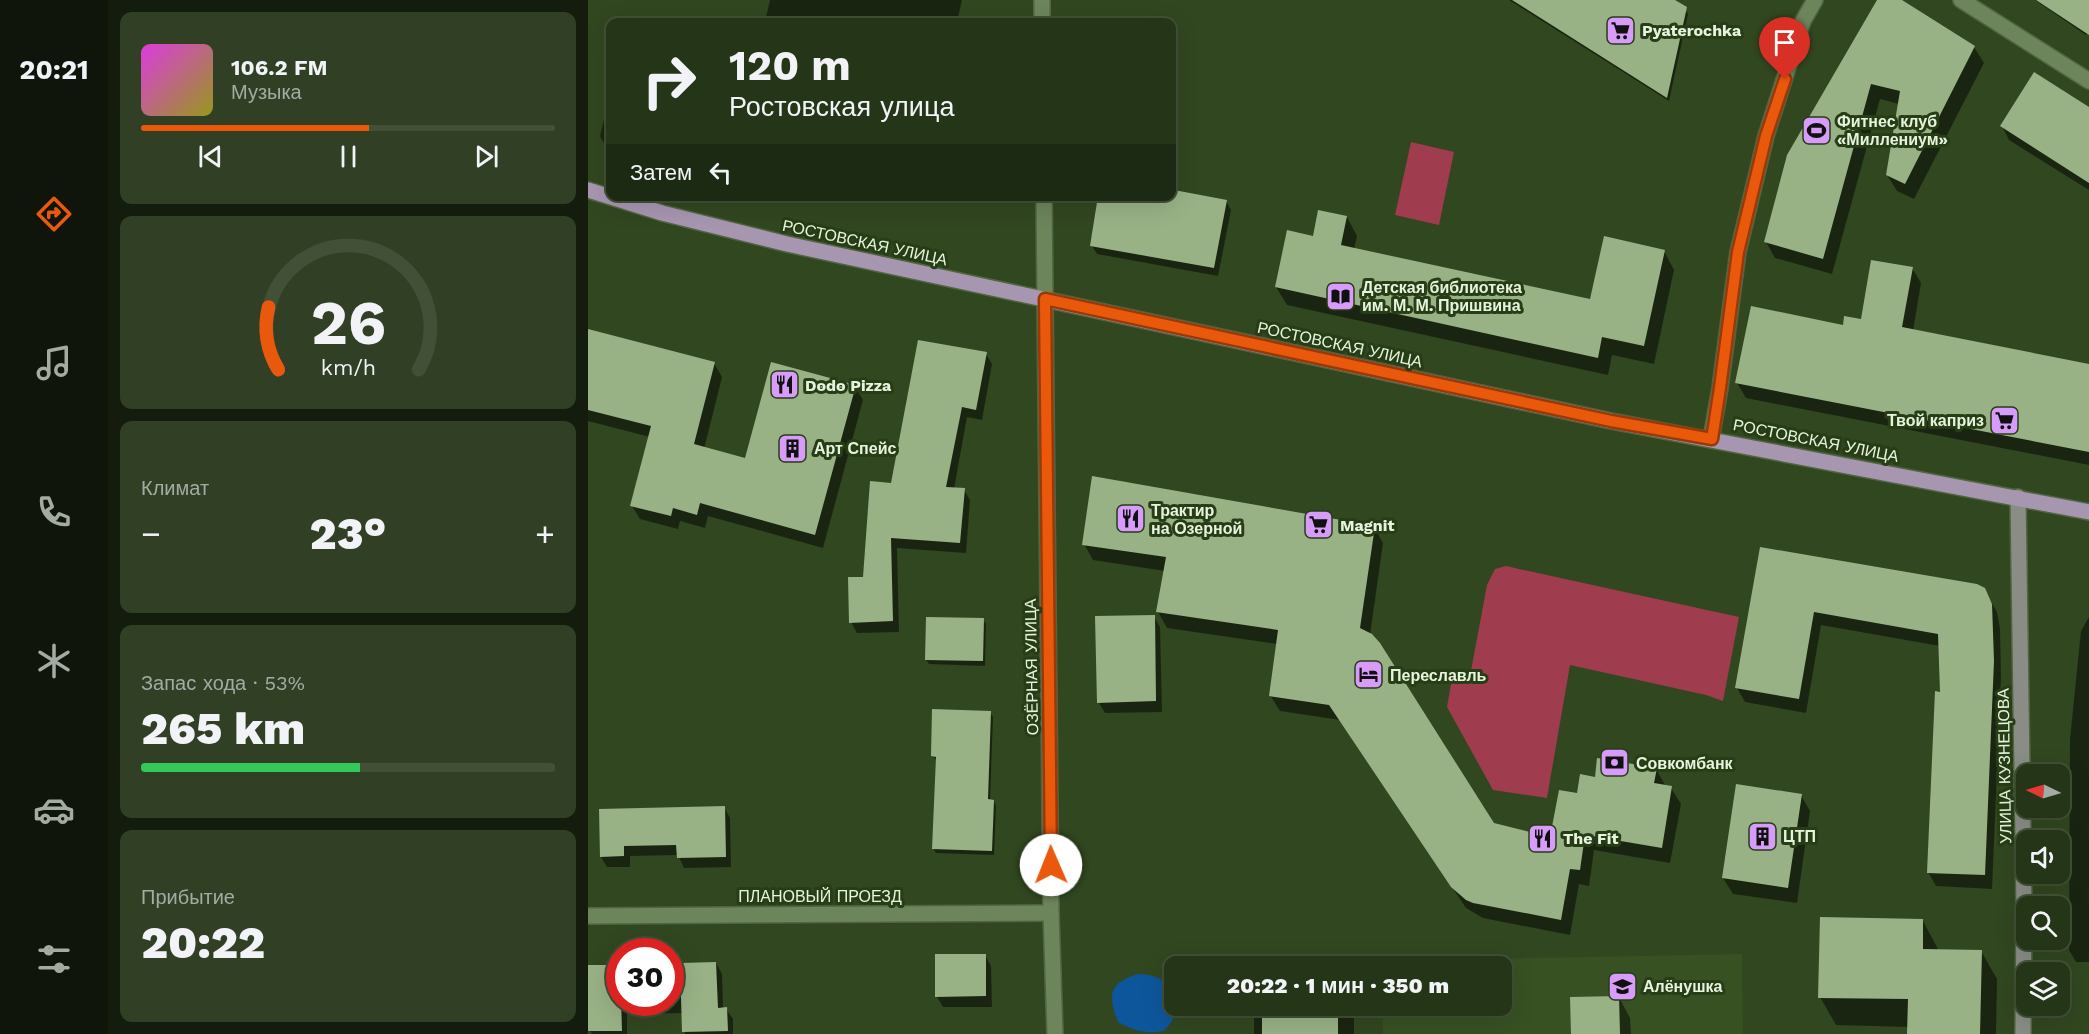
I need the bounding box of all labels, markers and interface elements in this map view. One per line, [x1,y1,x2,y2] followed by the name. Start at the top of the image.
[1605,14,1637,46] supermarket icon: Pyaterochka
[1759,17,1810,79] pin
[1642,21,1742,40] place label: Pyaterochka
[1768,26,1801,59] icon: arrive
[729,41,851,90] text: 120 m
[630,42,708,120] icon: right
[19,54,89,86] text: 20:21
[231,55,327,80] text: 106.2 FM
[231,80,302,104] text: Музыка
[729,91,954,123] text: Ростовская улица
[1837,112,1948,149] place label: Фитнес клуб «Миллениум»
[1800,114,1832,146] sports icon: Фитнес клуб «Миллениум»
[194,140,227,173] icon: previous
[332,140,365,173] icon: pause
[470,140,503,173] icon: next
[704,156,737,189] icon: left
[630,160,692,185] text: Затем
[33,193,75,235] icon: directions
[781,216,949,269] street label: РОСТОВСКАЯ УЛИЦА
[1362,278,1522,315] place label: Детская библиотека им. М. М. Пришвина
[1325,280,1357,312] library icon: Детская библиотека им. М. М. Пришвина
[310,286,386,359] text: 26
[1256,318,1424,371] street label: РОСТОВСКАЯ УЛИЦА
[33,342,75,384] icon: music
[320,355,376,380] text: km/h
[768,369,800,401] restaurant icon: Dodo Pizza
[805,376,892,395] place label: Dodo Pizza
[1989,404,2021,436] supermarket icon: Твой каприз
[1887,411,1984,430] place label: Твой каприз
[1732,415,1901,466] street label: РОСТОВСКАЯ УЛИЦА
[777,432,809,464] building icon: Арт Спейс
[814,439,896,458] place label: Арт Спейс
[141,476,209,500] text: Климат
[33,491,75,533] icon: phone
[1151,501,1242,538] place label: Трактир на Озерной
[1114,503,1146,535] restaurant icon: Трактир на Озерной
[310,507,386,560] text: 23°
[1303,509,1335,541] supermarket icon: Magnit
[141,514,161,553] text: −
[535,514,555,553] text: +
[1340,516,1394,535] place label: Magnit
[1021,598,1042,736] street label: ОЗЁРНАЯ УЛИЦА
[33,640,75,682] icon: climate
[1353,659,1385,691] hotel icon: Переславль
[1390,666,1487,685] place label: Переславль
[141,671,305,695] text: Запас хода · 53%
[1994,688,2015,844] street label: УЛИЦА КУЗНЕЦОВА
[141,702,305,755] text: 265 km
[1599,747,1631,779] bank icon: Совкомбанк
[1636,754,1734,773] place label: Совкомбанк
[2016,764,2070,818] north arrow
[2016,764,2070,1016] map controls
[33,789,75,831] icon: car
[1746,820,1778,852] building icon: ЦТП
[1526,822,1558,854] restaurant icon: The Fit
[1783,827,1816,846] place label: ЦТП
[1563,829,1619,848] place label: The Fit
[2016,830,2070,884] button: sound
[1019,833,1083,897] position arrow
[141,885,235,909] text: Прибытие
[738,887,902,906] street label: ПЛАНОВЫЙ ПРОЕЗД
[2016,896,2070,950] button: search
[141,916,265,969] text: 20:22
[33,938,75,980] icon: filters
[606,938,684,1016] speed limit sign: 30
[2016,962,2070,1016] button: layers
[1606,970,1638,1002] school or university icon: Алёнушка
[1227,973,1449,998] text: 20:22 · 1 мин · 350 m
[1643,977,1723,996] place label: Алёнушка

